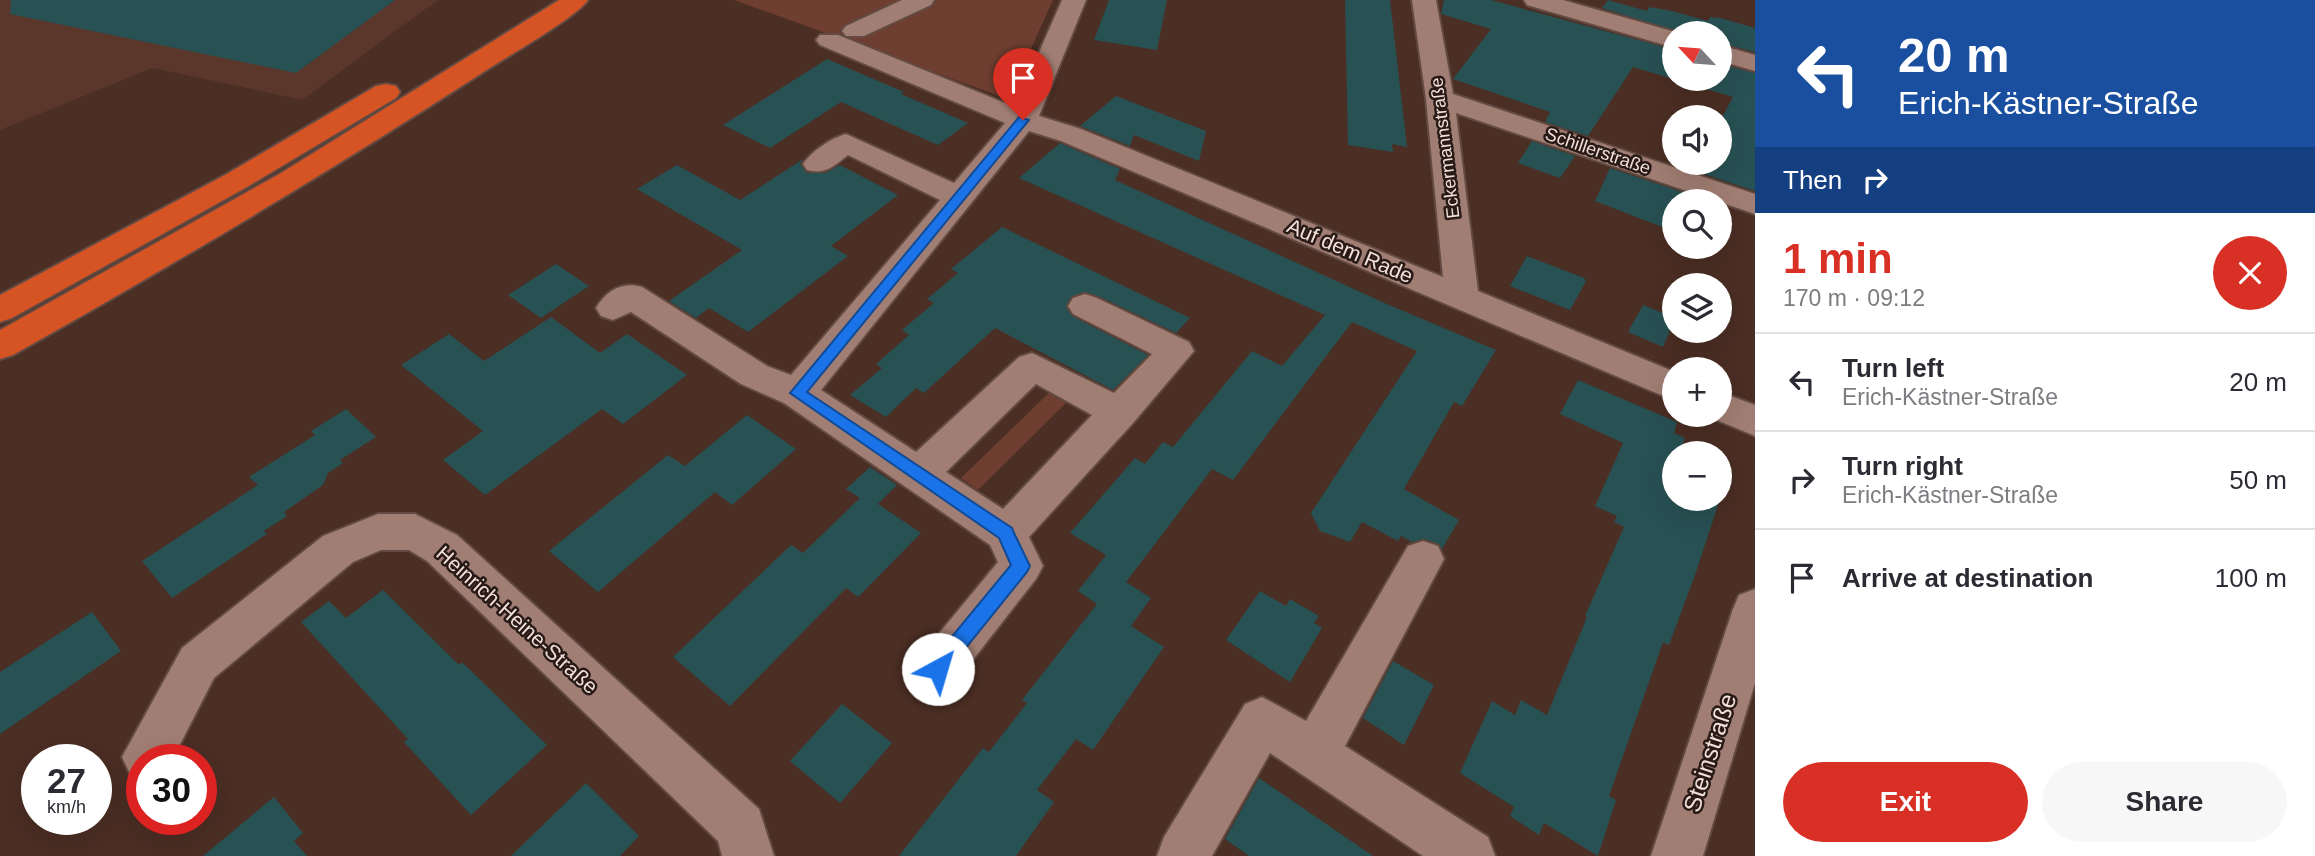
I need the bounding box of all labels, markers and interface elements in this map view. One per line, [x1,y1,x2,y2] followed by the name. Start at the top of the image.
[1662,21,1732,91] north arrow
[1662,21,1732,511] map controls
[1783,28,1874,119] icon: left
[1898,28,2010,82] text: 20 m
[993,48,1053,120] pin
[1004,59,1042,97] icon: arrive
[1426,76,1464,220] street label: Eckermannstraße
[1898,85,2199,121] text: Erich-Kästner-Straße
[1662,105,1732,175] button: sound
[1543,124,1653,178] street label: Schillerstraße
[1856,161,1894,199] icon: right
[1783,165,1842,195] text: Then
[1662,189,1732,259] button: search
[1284,214,1416,287] street label: Auf dem Rade
[1783,235,1893,282] text: 1 min
[2213,236,2287,310] button: close
[1662,273,1732,343] button: layers
[1783,285,1925,311] text: 170 m · 09:12
[1842,353,1944,383] text: Turn left
[1662,357,1732,427] button: +
[1783,363,1821,401] icon: left
[2229,367,2287,397] text: 20 m
[1842,384,2058,410] text: Erich-Kästner-Straße
[1662,441,1732,511] button: −
[1842,451,1963,481] text: Turn right
[1783,461,1821,499] icon: right
[2229,465,2287,495] text: 50 m
[1842,482,2058,508] text: Erich-Kästner-Straße
[432,541,603,698] street label: Heinrich-Heine-Straße
[1783,559,1821,597] icon: arrive
[1842,563,2093,593] text: Arrive at destination
[2215,563,2287,593] text: 100 m
[901,632,975,706] position arrow
[1678,690,1741,815] street label: Steinstraße
[126,744,217,835] speed limit sign: 30
[47,761,86,800] text: 27
[1783,762,2028,842] button: Exit
[2042,762,2287,842] button: Share
[47,797,86,817] text: km/h

